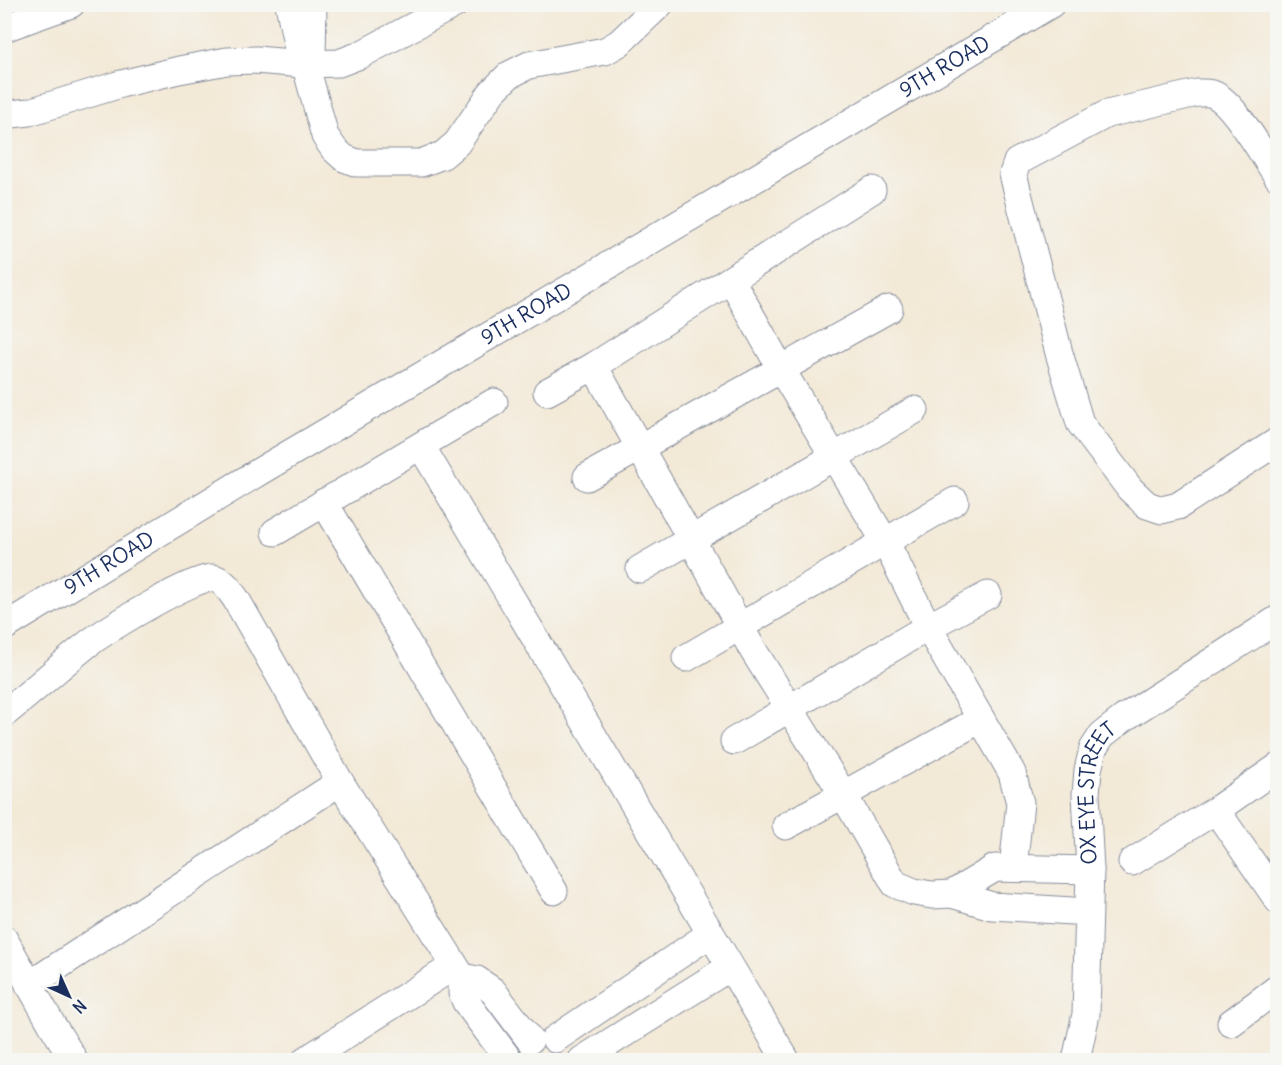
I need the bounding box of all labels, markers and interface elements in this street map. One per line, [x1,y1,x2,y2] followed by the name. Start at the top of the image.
[894,29,995,104] street label: 9TH ROAD
[476,276,576,351] street label: 9TH ROAD
[59,525,159,600] street label: 9TH ROAD
[1072,715,1121,865] street label: OX EYE STREET
[39,966,99,1026] north arrow
[69,996,91,1018] text: N

